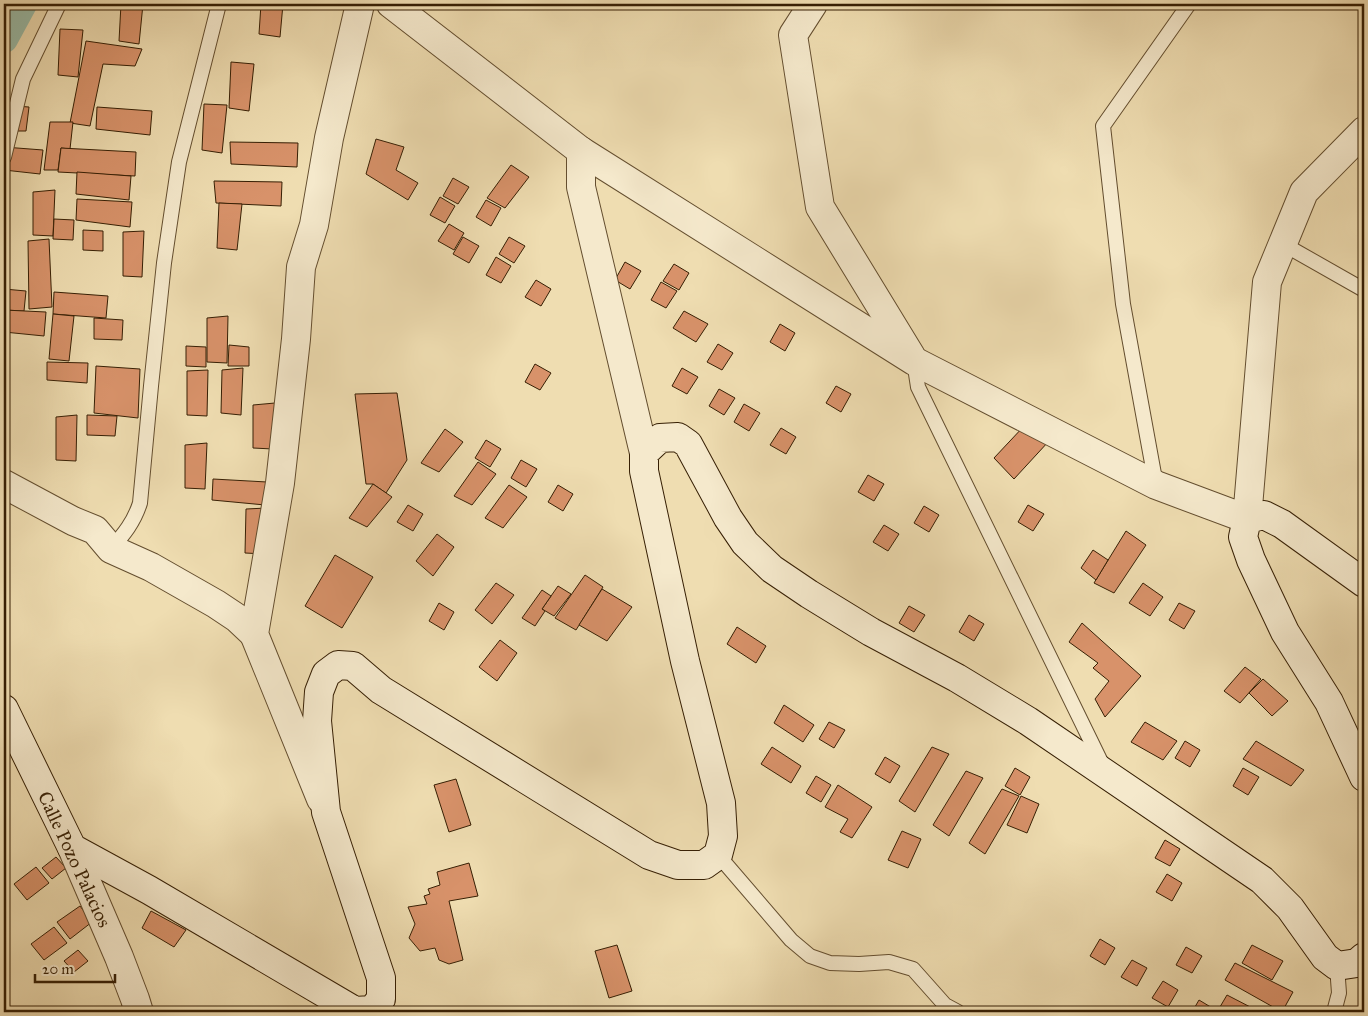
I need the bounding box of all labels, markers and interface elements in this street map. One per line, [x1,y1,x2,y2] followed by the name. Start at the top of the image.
[33,788,116,931] street label: Calle Pozo Palacios
[35,951,115,983] scale bar
[42,960,74,978] text: 20 m

